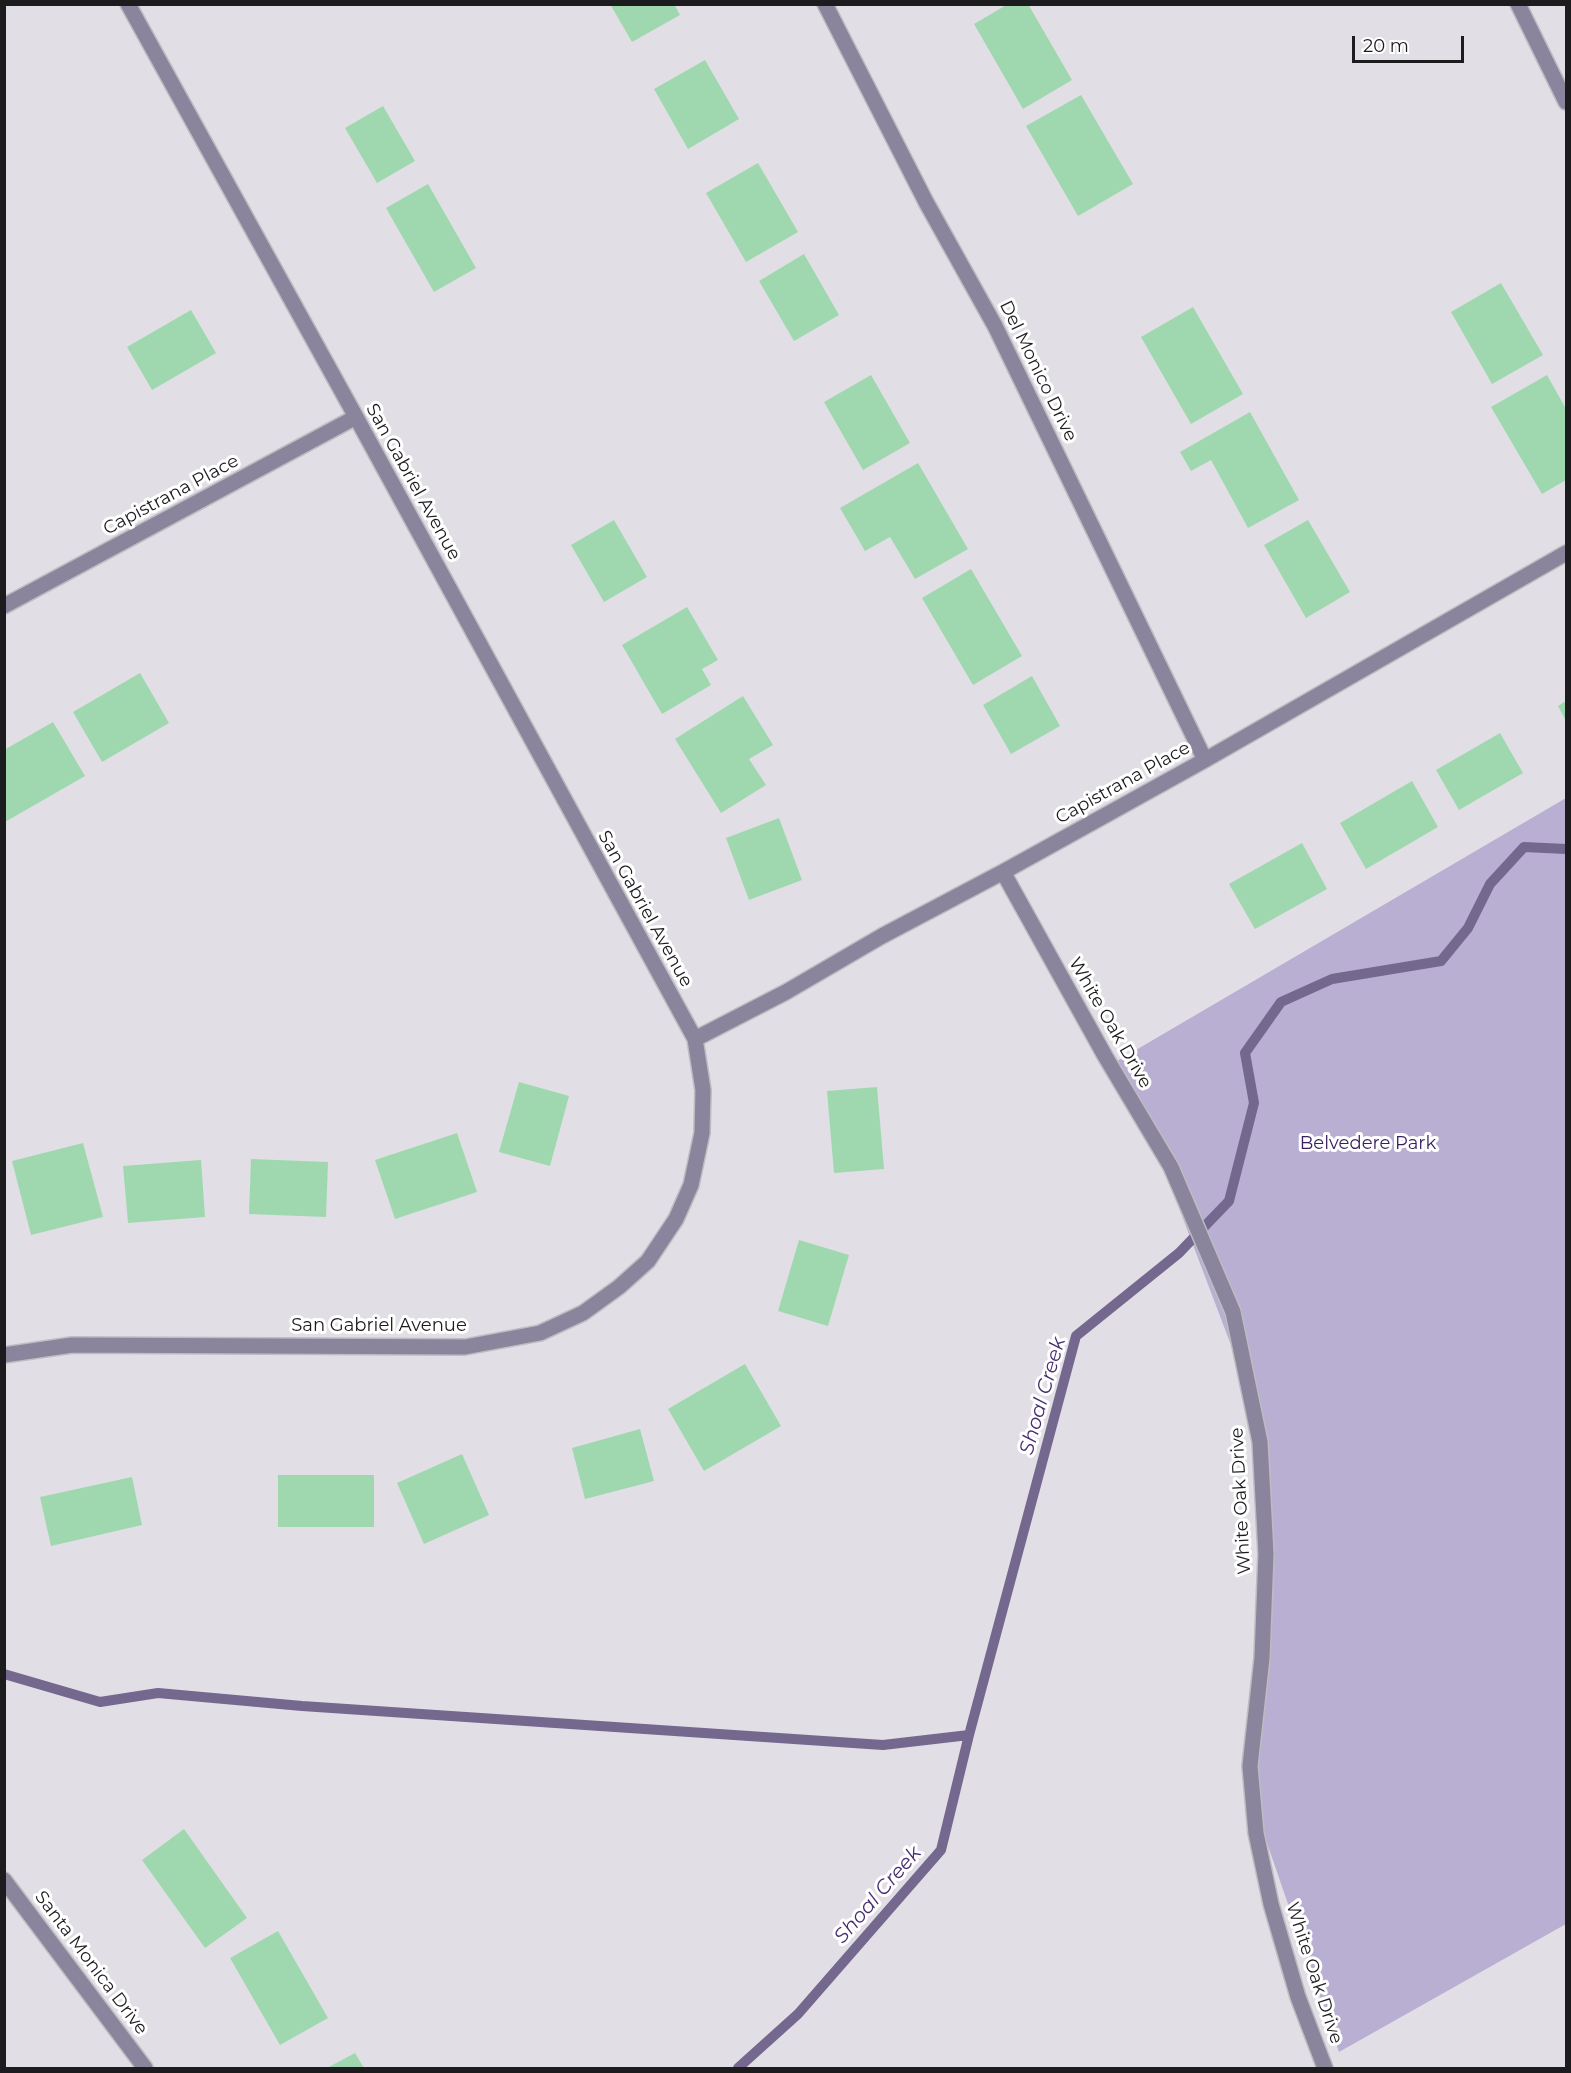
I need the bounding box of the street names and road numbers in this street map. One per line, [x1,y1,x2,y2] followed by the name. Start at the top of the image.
[995,297,1081,445] street label: Del Monico Drive
[361,400,465,564] street label: San Gabriel Avenue
[100,450,242,540] street label: Capistrana Place
[1052,737,1194,829] street label: Capistrana Place
[593,827,697,991] street label: San Gabriel Avenue
[1064,954,1156,1092] street label: White Oak Drive
[291,1315,467,1337] street label: San Gabriel Avenue
[1226,1427,1256,1575] street label: White Oak Drive
[30,1887,152,2039] street label: Santa Monica Drive
[1281,1900,1347,2046] street label: White Oak Drive

